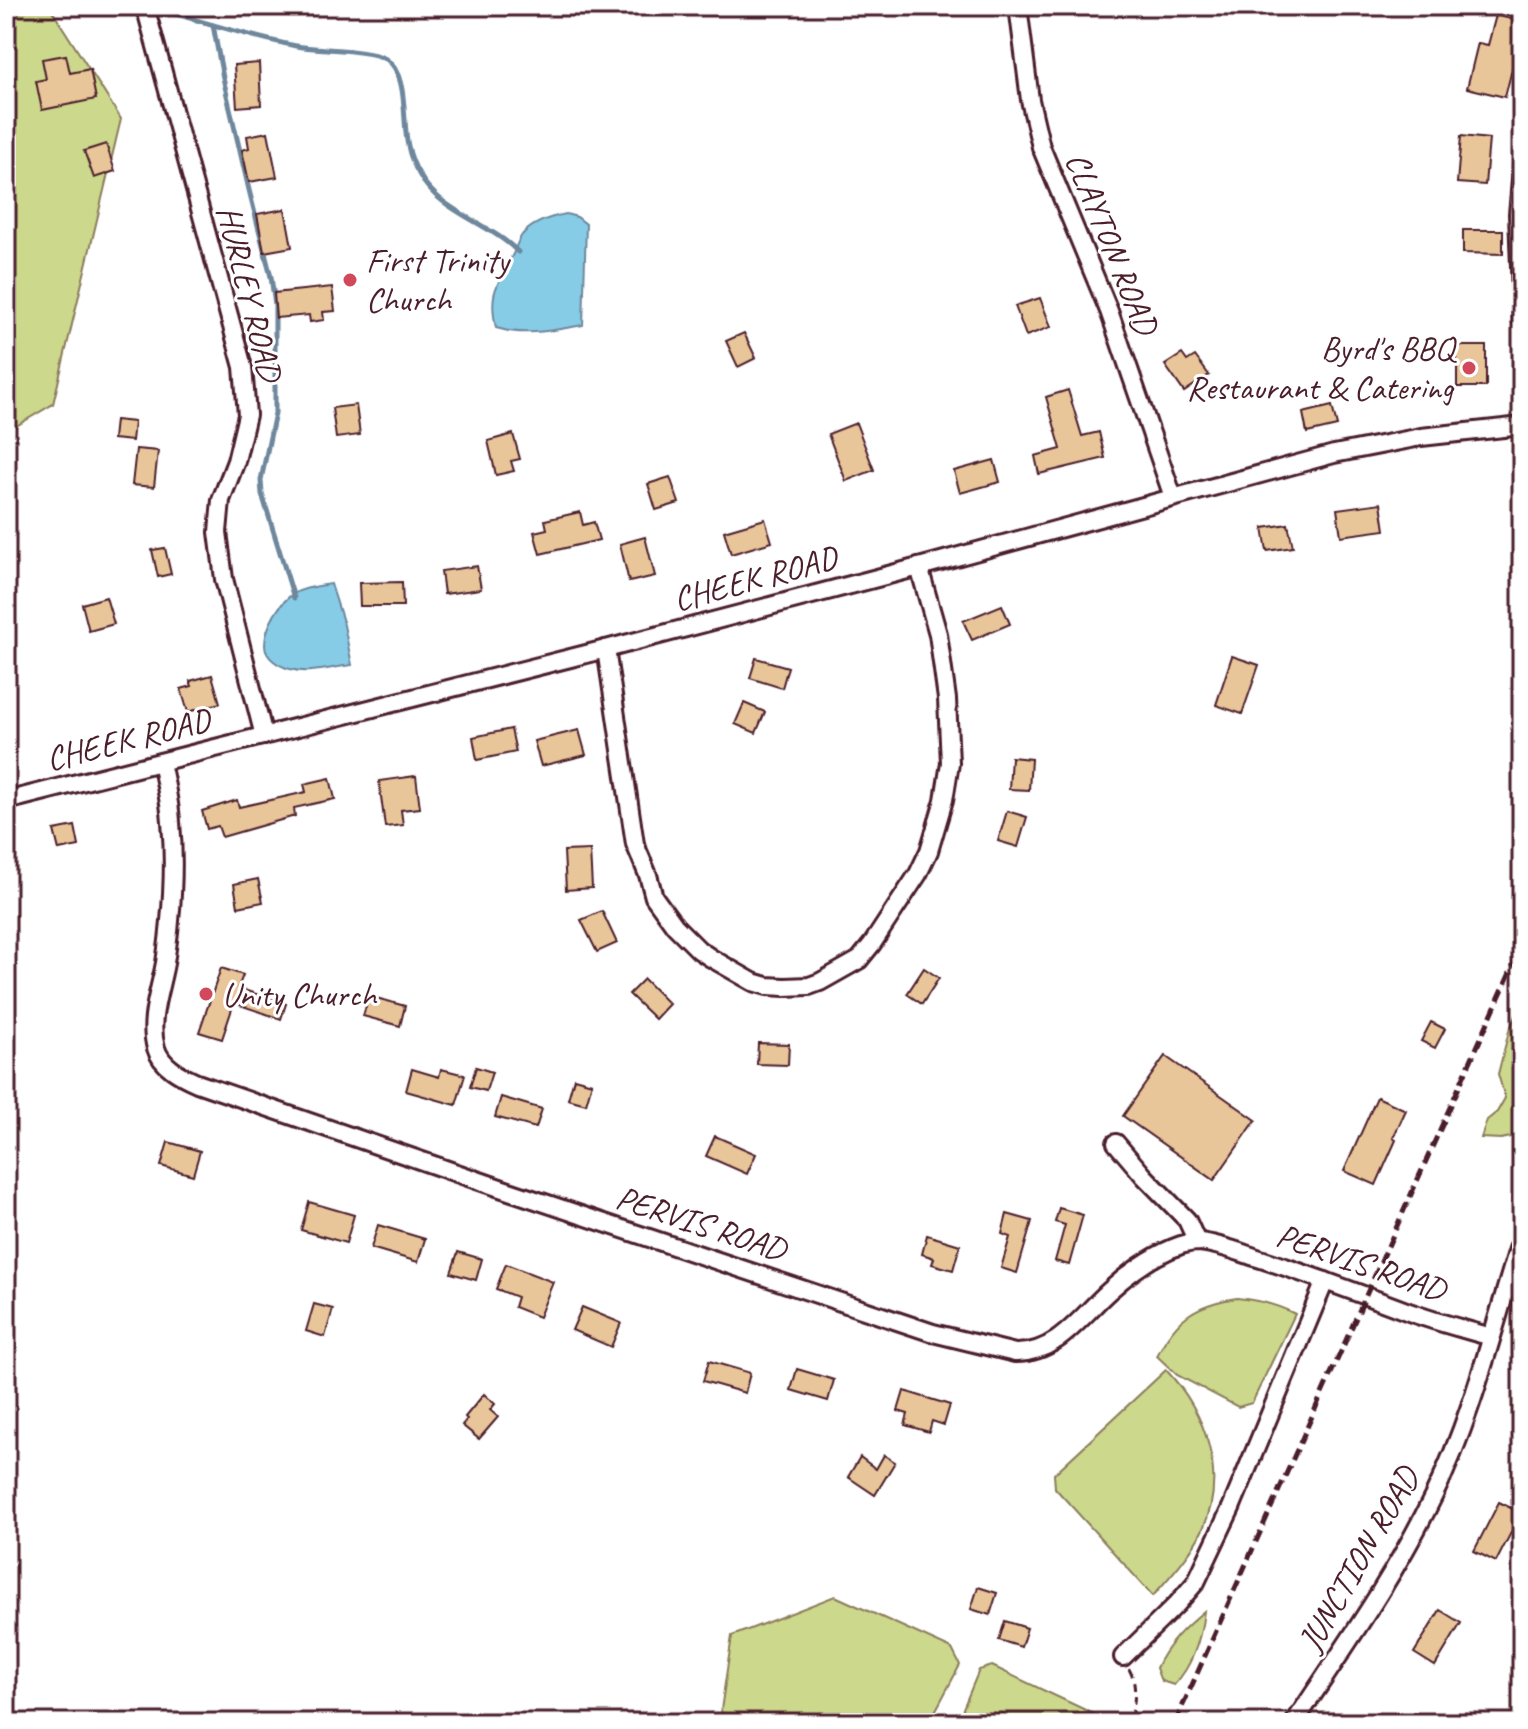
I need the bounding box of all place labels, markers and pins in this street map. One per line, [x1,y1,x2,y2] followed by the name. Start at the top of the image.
[366,239,511,321] place label: First Trinity Church
[341,271,359,289] marker: First Trinity Church
[1187,327,1458,409] place label: Byrd's BBQ Restaurant & Catering
[1460,359,1478,377] marker: Byrd's BBQ Restaurant & Catering
[222,973,378,1016] place label: Unity Church
[197,985,215,1003] marker: Unity Church

